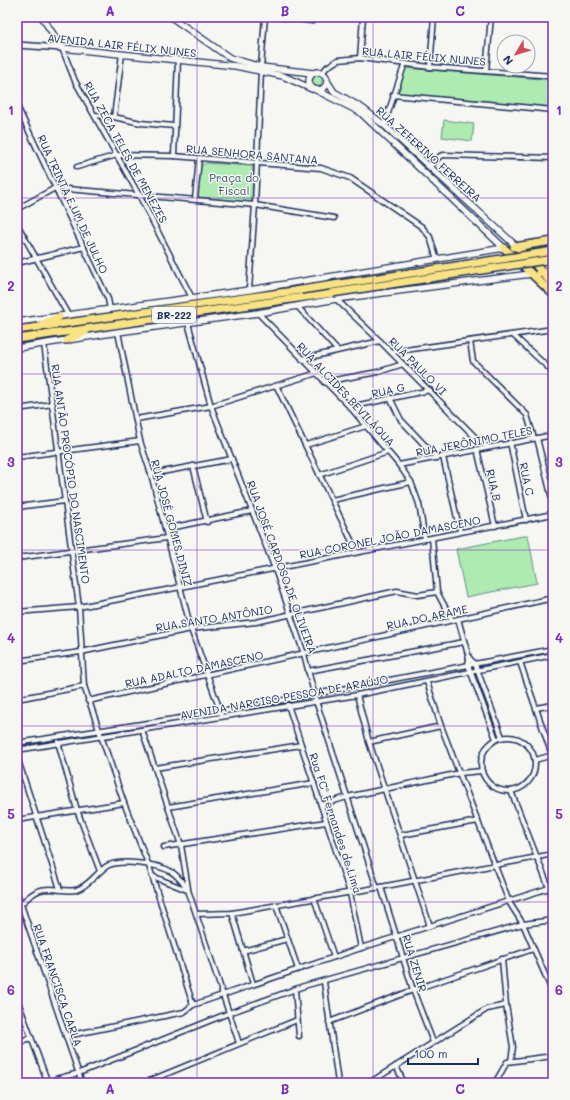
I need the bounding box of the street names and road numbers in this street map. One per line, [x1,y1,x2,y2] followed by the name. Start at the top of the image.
[47,30,197,60] street label: AVENIDA LAIR FÉLIX NUNES
[361,43,487,69] street label: RUA LAIR FÉLIX NUNES
[81,79,171,225] street label: RUA ZECA TELES DE MENEZES
[373,103,485,205] street label: RUA ZEFERINO FERREIRA
[34,132,112,276] street label: RUA TRINTA E UM DE JULHO
[185,141,319,167] street label: RUA SENHORA SANTANA
[152,307,196,323] road number: BR-222
[386,334,450,398] street label: RUA PAULO VI
[294,339,398,449] street label: RUA ALCIDES BEVILÁQUA
[48,363,94,585] street label: RUA ANTÃO PROCÓPIO DO NASCIMENTO
[370,379,406,401] street label: RUA G
[415,422,533,460] street label: RUA JERÔNIMO TELES
[148,458,196,589] street label: RUA JOSÉ GOMES DINIZ
[516,461,538,497] street label: RUA C
[483,468,505,503] street label: RUA B
[244,478,320,656] street label: RUA JOSÉ CARDOSO DE OLIVEIRA
[298,512,482,562] street label: RUA CORONEL JOÃO DAMASCENO
[155,601,274,635] street label: RUA SANTO ANTÔNIO
[385,601,469,633] street label: RUA DO ARAME
[123,647,265,691] street label: RUA ADALTO DAMASCENO
[179,671,390,723] street label: AVENIDA NARCISO PESSOA DE ARAÚJO
[306,751,366,895] street label: Rua FCº Fernandes de Lima
[30,922,86,1048] street label: RUA FRANCISCA CARLA
[399,932,431,994] street label: RUA ZENIR

